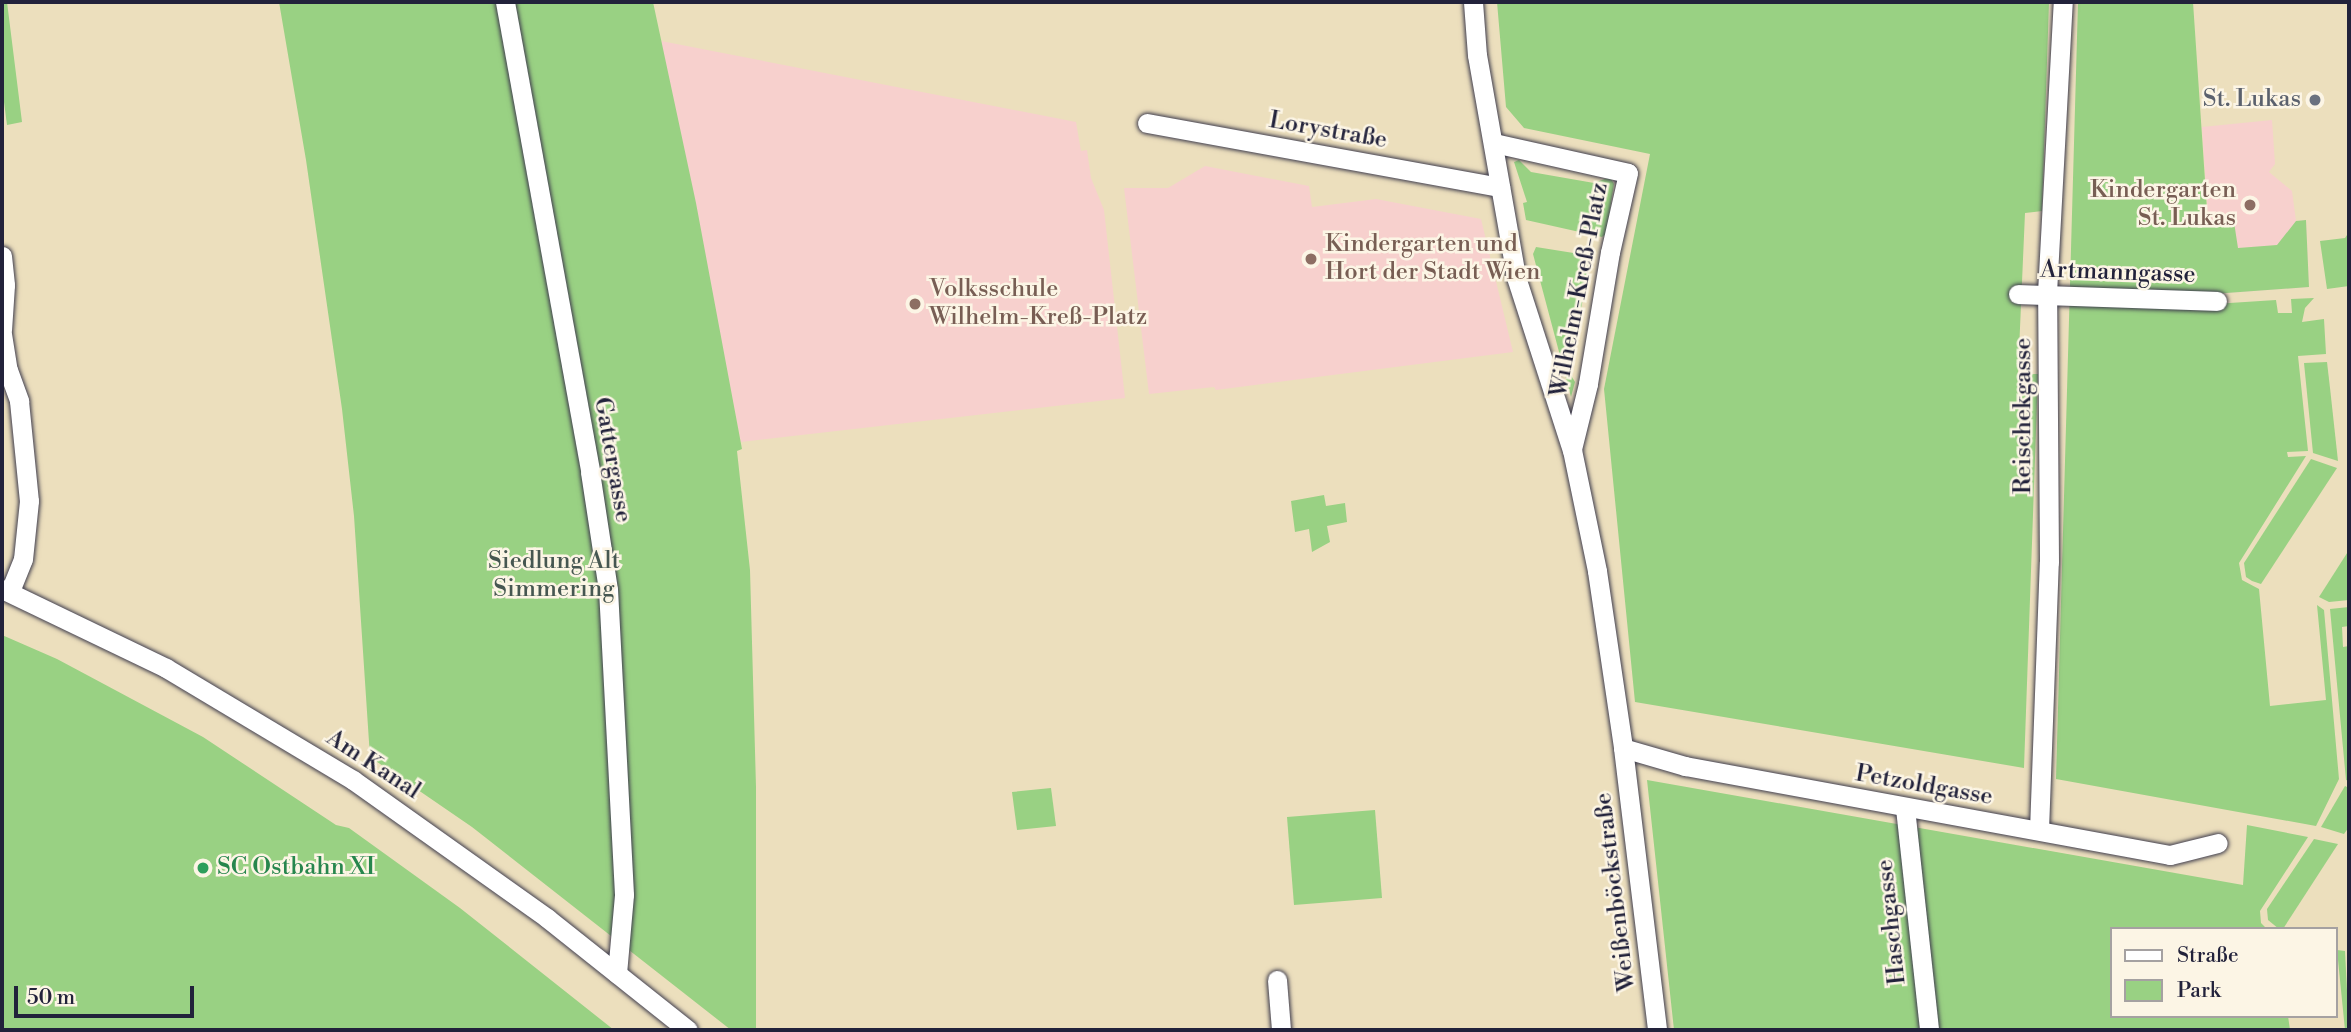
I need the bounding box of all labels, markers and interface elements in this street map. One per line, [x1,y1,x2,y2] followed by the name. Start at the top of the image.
[2203,86,2301,114] place label: St. Lukas
[2307,92,2323,108] marker: St. Lukas
[1267,106,1389,156] street label: Lorystraße
[2090,177,2236,233] place label: Kindergarten St. Lukas
[1545,180,1615,400] street label: Wilhelm-Kreß-Platz
[2242,197,2258,213] marker: Kindergarten St. Lukas
[1325,231,1540,287] place label: Kindergarten und Hort der Stadt Wien
[1303,251,1319,267] marker: Kindergarten und Hort der Stadt Wien
[2040,256,2196,290] street label: Artmanngasse
[929,276,1147,332] place label: Volksschule Wilhelm-Kreß-Platz
[907,296,923,312] marker: Volksschule Wilhelm-Kreß-Platz
[2010,338,2038,494] street label: Reischekgasse
[587,395,637,525] street label: Gattergasse
[488,548,620,604] park label: Siedlung Alt Simmering
[320,724,426,806] street label: Am Kanal
[1853,760,1995,812] street label: Petzoldgasse
[1590,791,1642,993] street label: Weißenböckstraße
[217,854,375,882] place label: SC Ostbahn XI
[1871,858,1913,986] street label: Haschgasse
[195,860,211,876] marker: SC Ostbahn XI
[2110,927,2337,1018] legend
[2177,943,2239,969] text: Straße
[18,972,198,1016] scale bar
[2177,978,2221,1004] text: Park
[27,985,75,1011] text: 50 m

